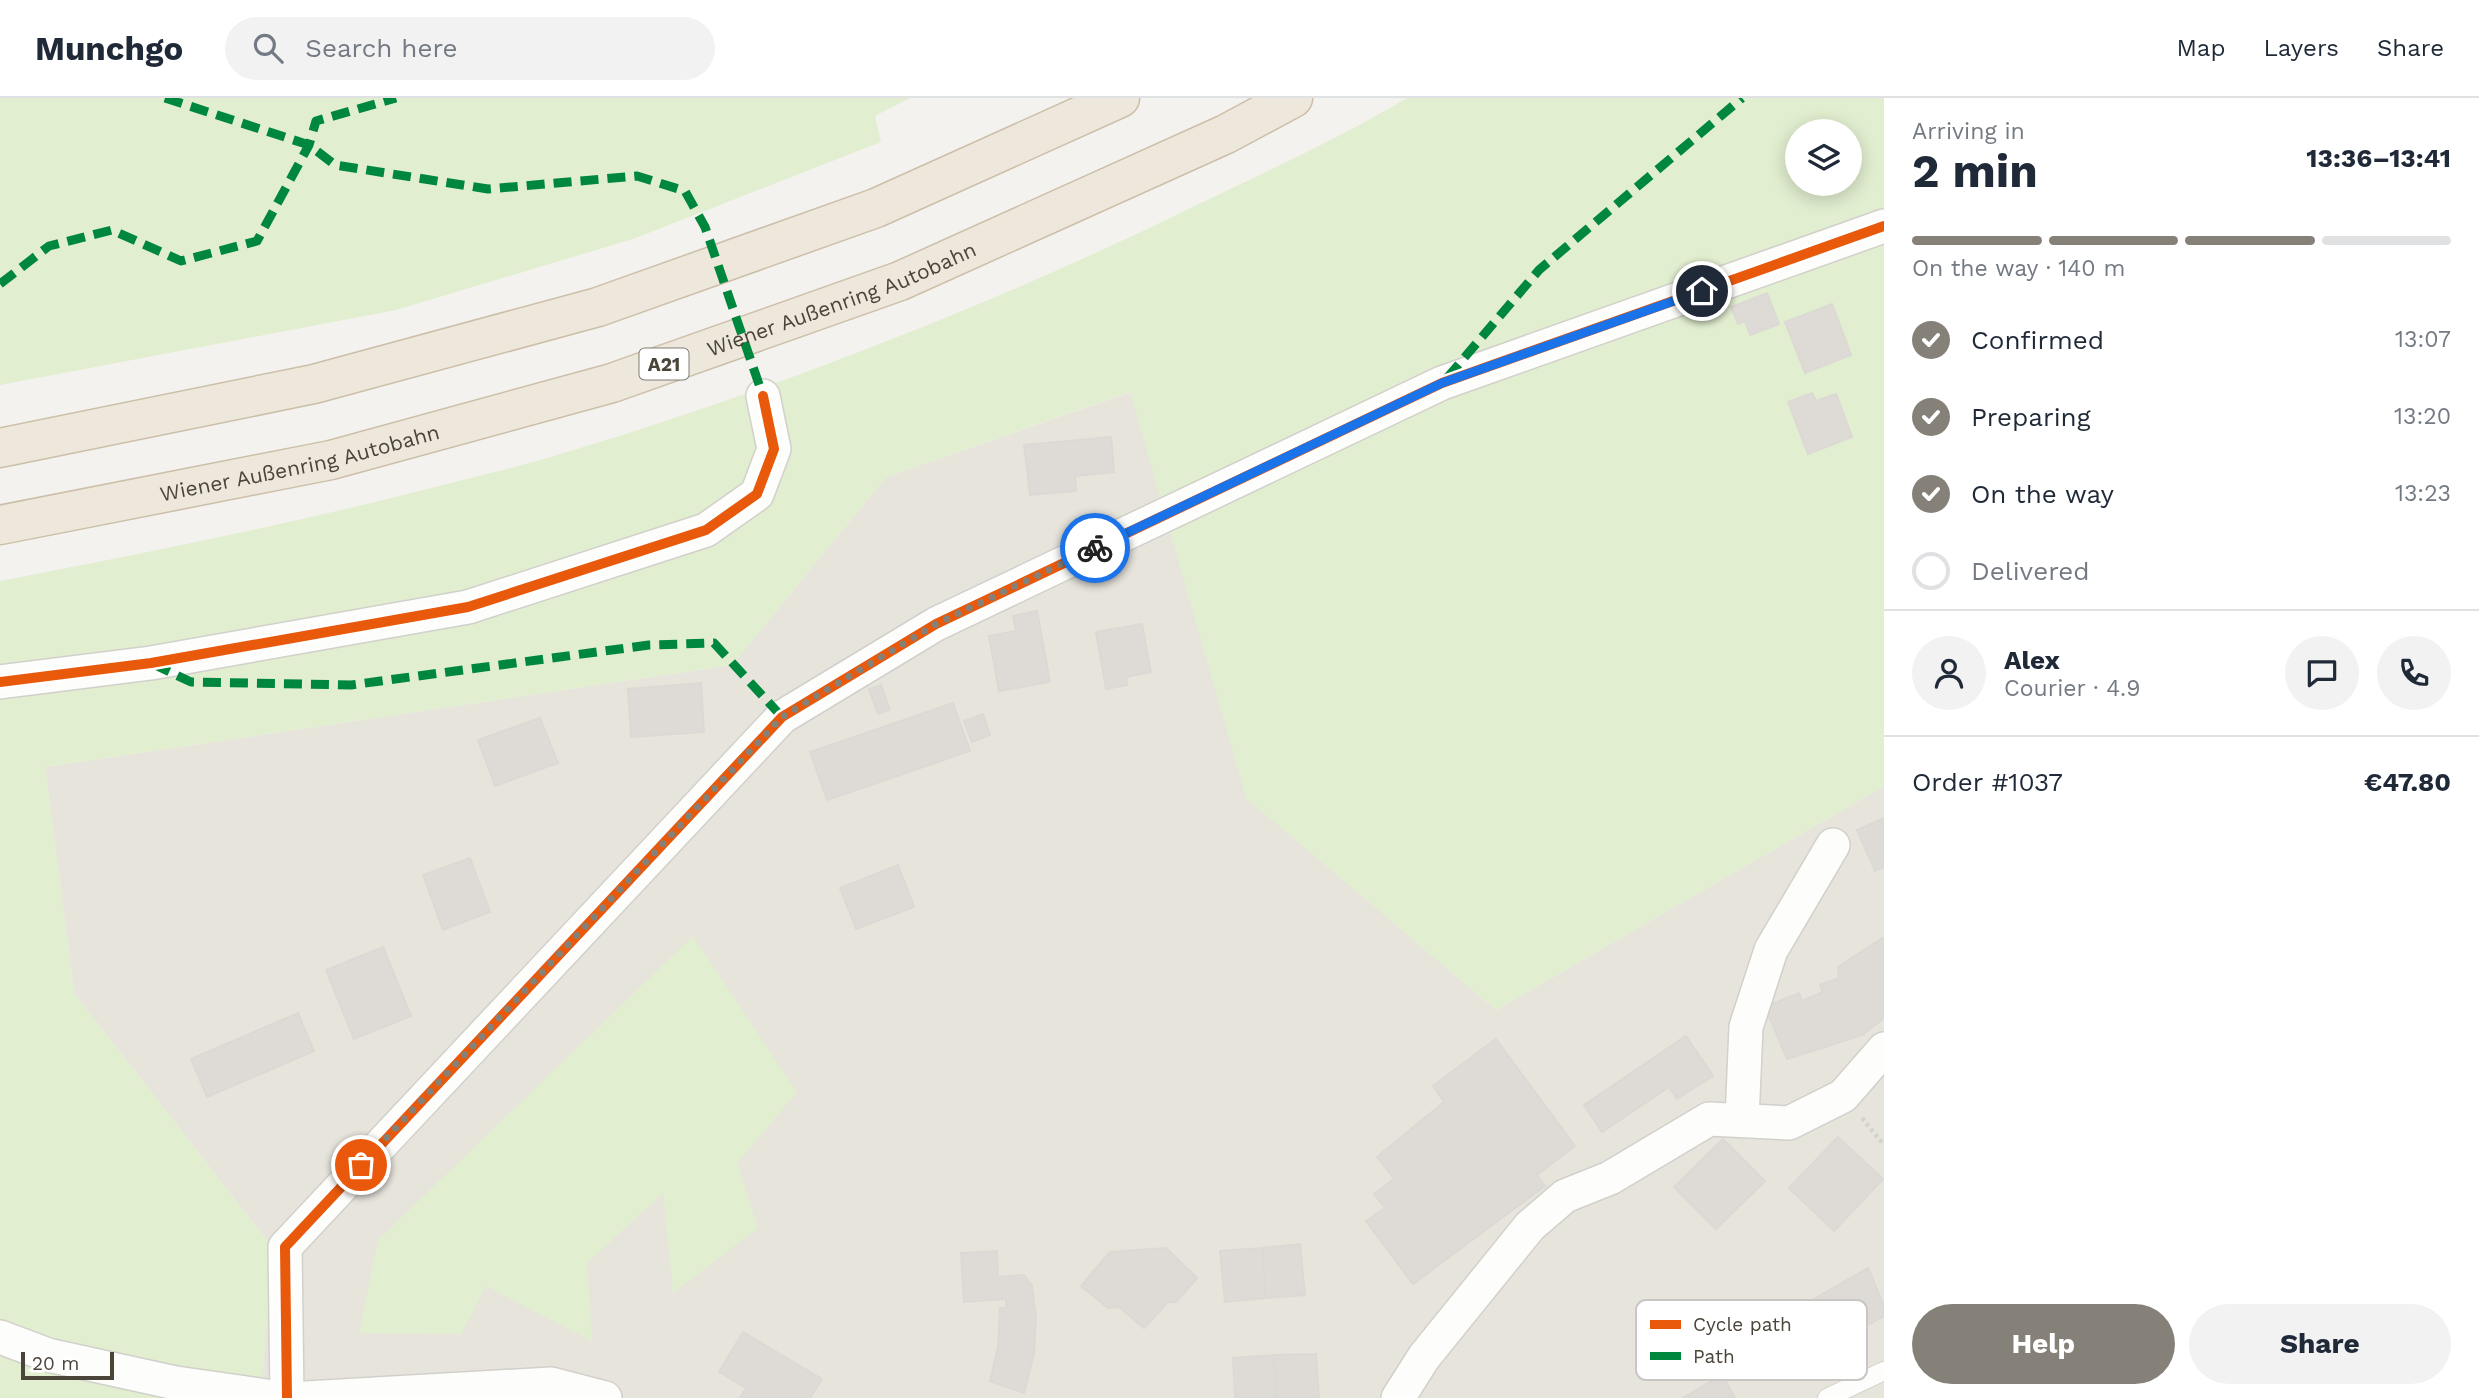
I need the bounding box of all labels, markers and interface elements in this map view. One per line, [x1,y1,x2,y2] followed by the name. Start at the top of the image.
[225,17,715,80] search box
[35,29,183,68] text: Munchgo
[249,29,287,67] icon: search
[305,33,458,63] text: Search here
[2177,34,2225,62] text: Map
[2263,34,2339,62] text: Layers
[2377,34,2444,62] text: Share
[1912,118,2025,145] text: Arriving in
[1785,119,1862,196] map controls
[1785,119,1862,196] button: layers
[2306,143,2451,173] text: 13:36–13:41
[1912,144,2038,198] text: 2 min
[703,236,980,361] street label: Wiener Außenring Autobahn
[1912,255,2125,282] text: On the way · 140 m
[1672,261,1732,321] pin
[1683,272,1721,310] icon: home
[1912,321,1950,359] icon: check
[1971,325,2104,355] text: Confirmed
[2395,326,2451,353] text: 13:07
[640,348,688,380] road number: A21
[1912,398,1950,436] icon: check
[1971,402,2091,432] text: Preparing
[2394,403,2451,430] text: 13:20
[158,418,442,506] street label: Wiener Außenring Autobahn
[1912,475,1950,513] icon: check
[1971,479,2114,509] text: On the way
[2395,480,2451,507] text: 13:23
[1060,513,1130,583] courier
[1076,529,1114,567] icon: bike
[1971,556,2090,586] text: Delivered
[1912,636,1986,710] button: person
[2285,636,2359,710] button: chat
[2377,636,2451,710] button: phone
[2004,645,2060,675] text: Alex
[2004,675,2140,702] text: Courier · 4.9
[1912,767,2063,797] text: Order #1037
[2364,767,2451,797] text: €47.80
[331,1135,391,1195] pin
[342,1146,380,1184] icon: bag
[1636,1300,1867,1380] legend
[1912,1304,2175,1384] button: Help
[2189,1304,2451,1384] button: Share
[1693,1313,1792,1336] text: Cycle path
[1693,1345,1735,1368] text: Path
[21,1349,114,1381] scale bar
[32,1352,79,1375] text: 20 m

